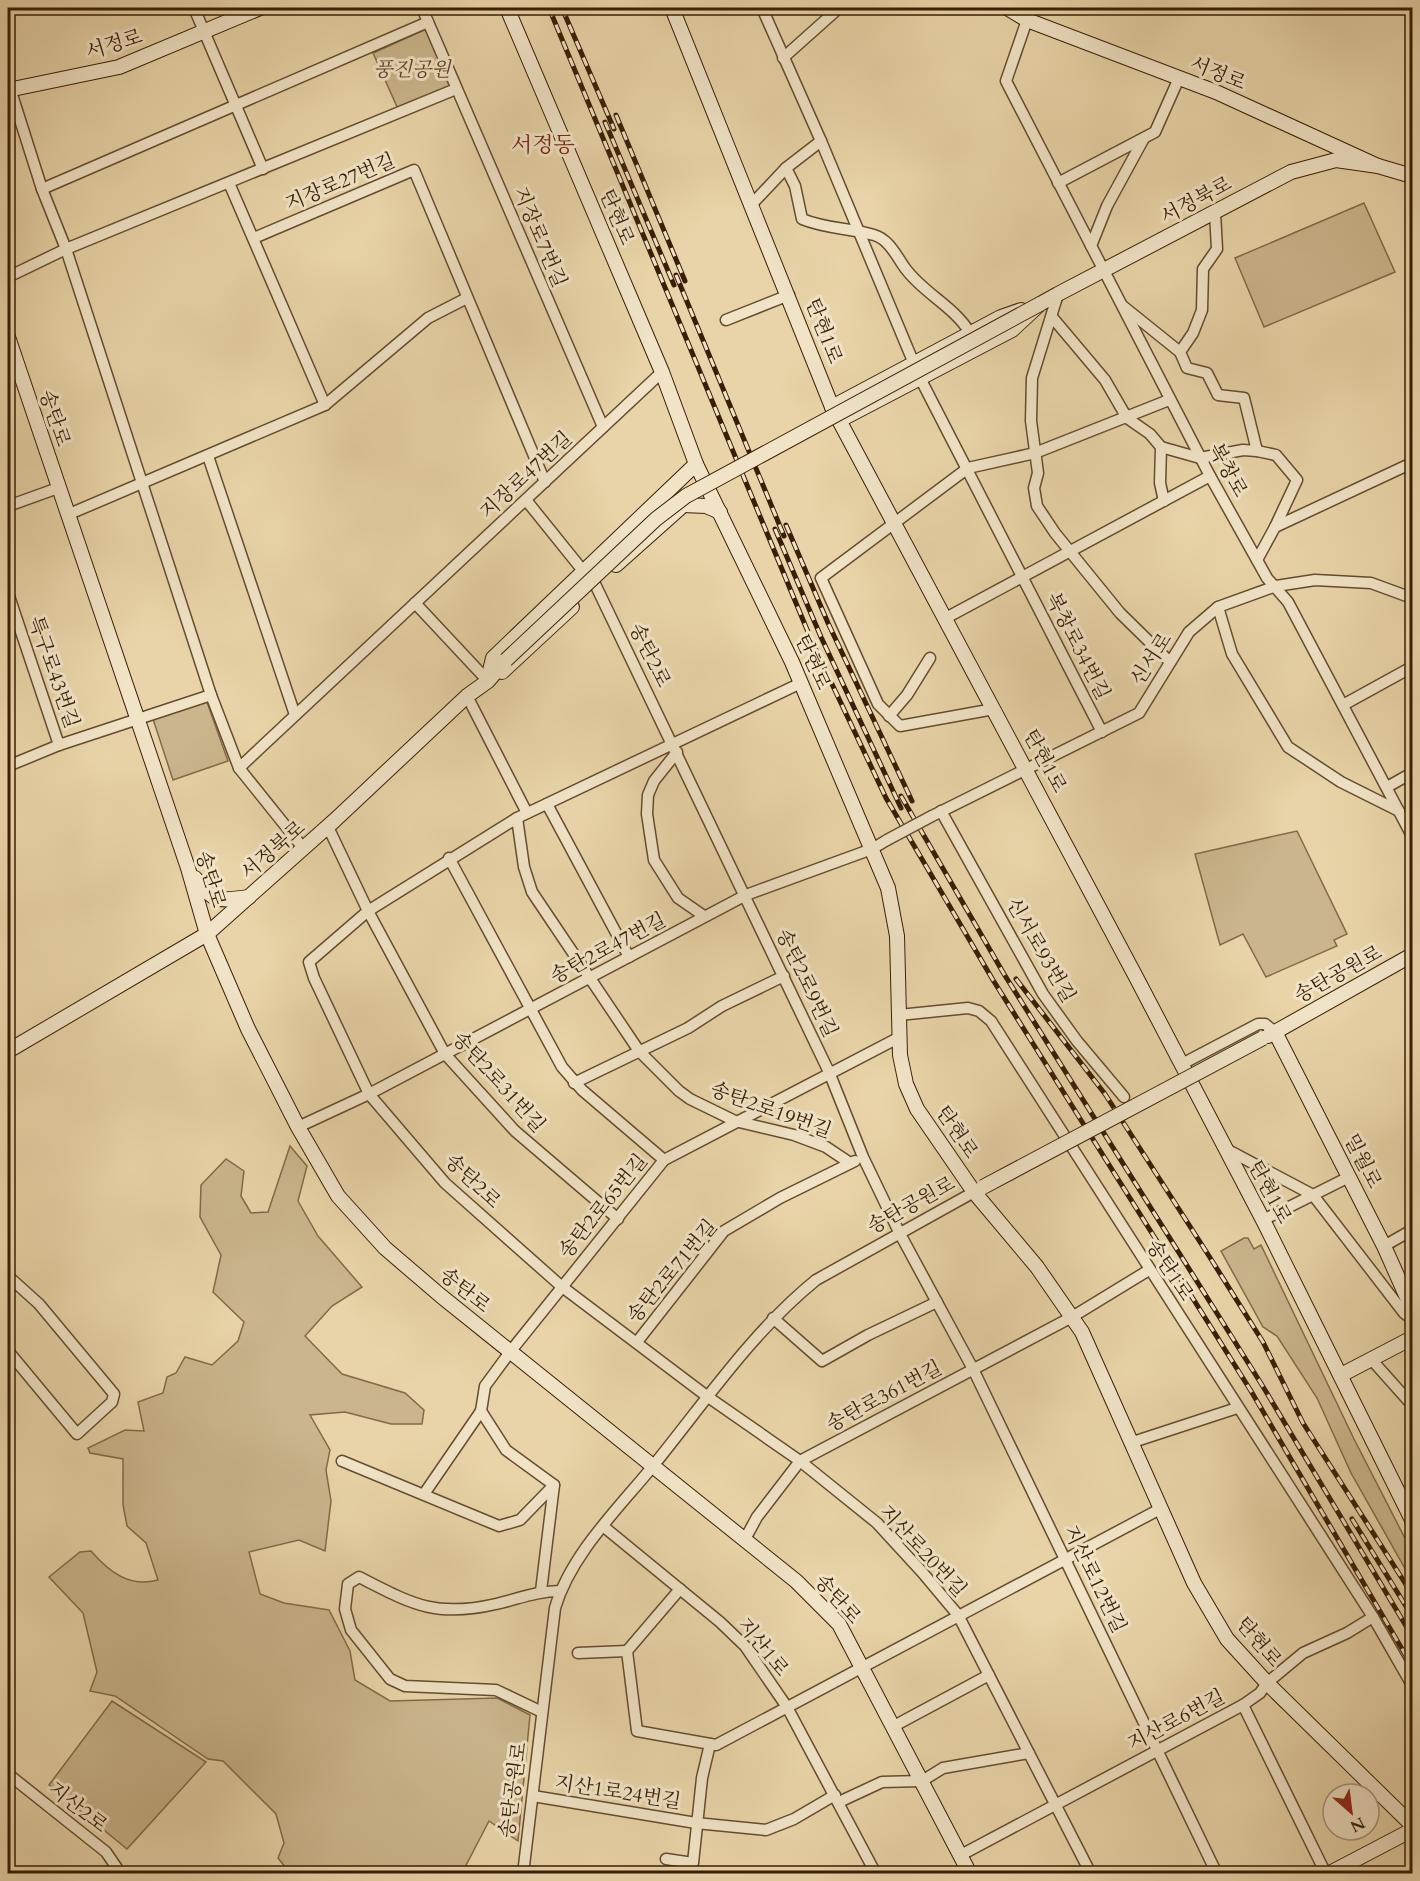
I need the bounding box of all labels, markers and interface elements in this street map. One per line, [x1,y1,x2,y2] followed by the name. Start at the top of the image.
[82,23,146,65] street label: 서정로
[1186,50,1250,96] street label: 서정로
[373,56,452,83] park label: 풍진공원
[511,130,575,160] district label: 서정동
[281,147,399,217] street label: 지장로27번길
[1156,170,1236,230] street label: 서정북로
[507,183,573,291] street label: 지장로7번길
[593,185,641,249] street label: 탄현로
[799,294,849,368] street label: 탄현1로
[33,386,77,450] street label: 송탄로
[474,425,578,525] street label: 지장로47번길
[1202,438,1254,502] street label: 복창로
[1039,588,1117,704] street label: 복창로34번길
[22,612,86,732] street label: 특구로43번길
[623,618,677,692] street label: 송탄2로
[1124,627,1178,691] street label: 신서로
[789,630,837,694] street label: 탄현로
[1017,725,1073,797] street label: 탄현1로
[235,814,311,886] street label: 서정북로
[190,847,232,911] street label: 송탄로
[1000,893,1082,1007] street label: 신서로93번길
[545,906,671,990] street label: 송탄2로47번길
[770,924,844,1042] street label: 송탄2로9번길
[1289,939,1387,1009] street label: 송탄공원로
[446,1026,552,1138] street label: 송탄2로31번길
[707,1076,835,1144] street label: 송탄2로19번길
[930,1100,984,1164] street label: 탄현로
[1338,1129,1388,1193] street label: 밀월로
[439,1148,507,1214] street label: 송탄2로
[552,1148,654,1264] street label: 송탄2로65번길
[1242,1156,1298,1228] street label: 탄현1로
[862,1170,960,1240] street label: 송탄공원로
[621,1214,723,1328] street label: 송탄2로71번길
[1140,1234,1200,1306] street label: 송탄1로
[434,1261,496,1319] street label: 송탄로
[821,1354,947,1438] street label: 송탄로361번길
[873,1499,973,1603] street label: 지산로20번길
[1057,1520,1133,1638] street label: 지산로12번길
[809,1568,867,1630] street label: 송탄로
[1230,1611,1288,1673] street label: 탄현로
[731,1612,795,1682] street label: 지산1로
[1122,1683,1230,1757] street label: 지산로6번길
[493,1740,533,1840] street label: 송탄공원로
[553,1769,683,1815] street label: 지산1로24번길
[43,1775,113,1839] street label: 지산2로
[1321,1782,1381,1842] north arrow
[1346,1811,1369,1837] text: N

